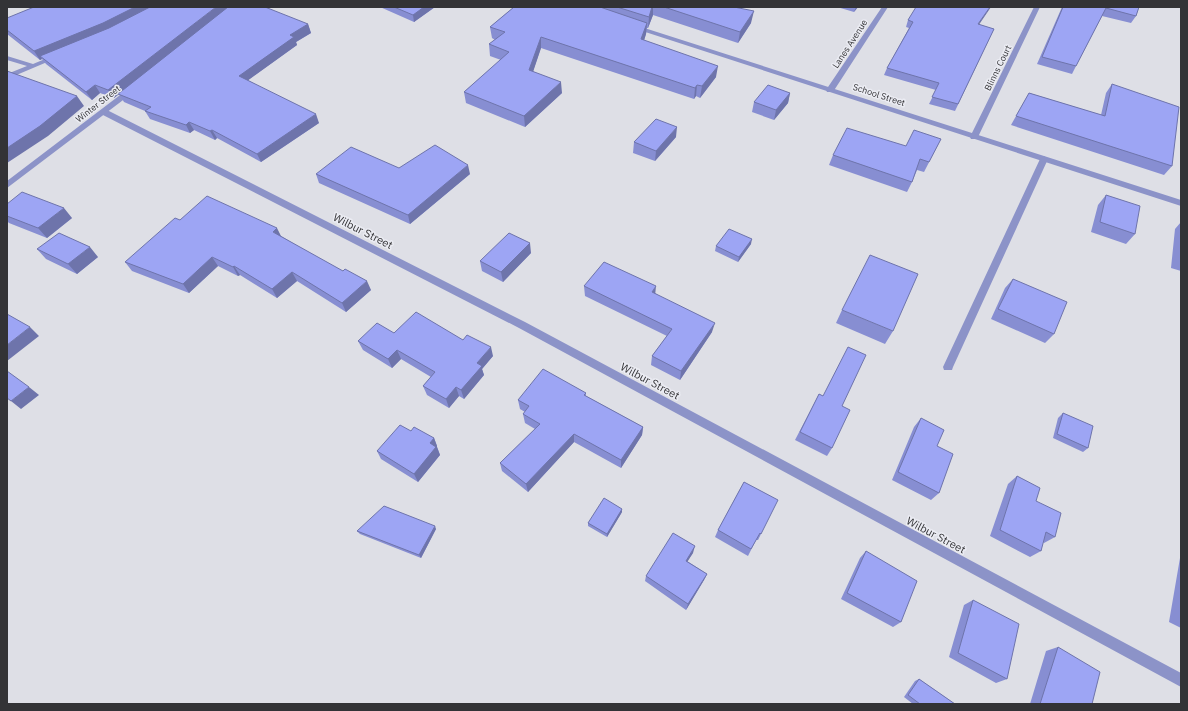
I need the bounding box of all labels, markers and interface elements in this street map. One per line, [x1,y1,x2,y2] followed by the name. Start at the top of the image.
[830,17,869,70] street label: Lanes Avenue
[982,43,1013,92] street label: Blinns Court
[852,81,907,108] street label: School Street
[73,83,122,124] street label: Winter Street
[331,210,395,252] street label: Wilbur Street
[618,360,682,402] street label: Wilbur Street
[904,514,968,556] street label: Wilbur Street

